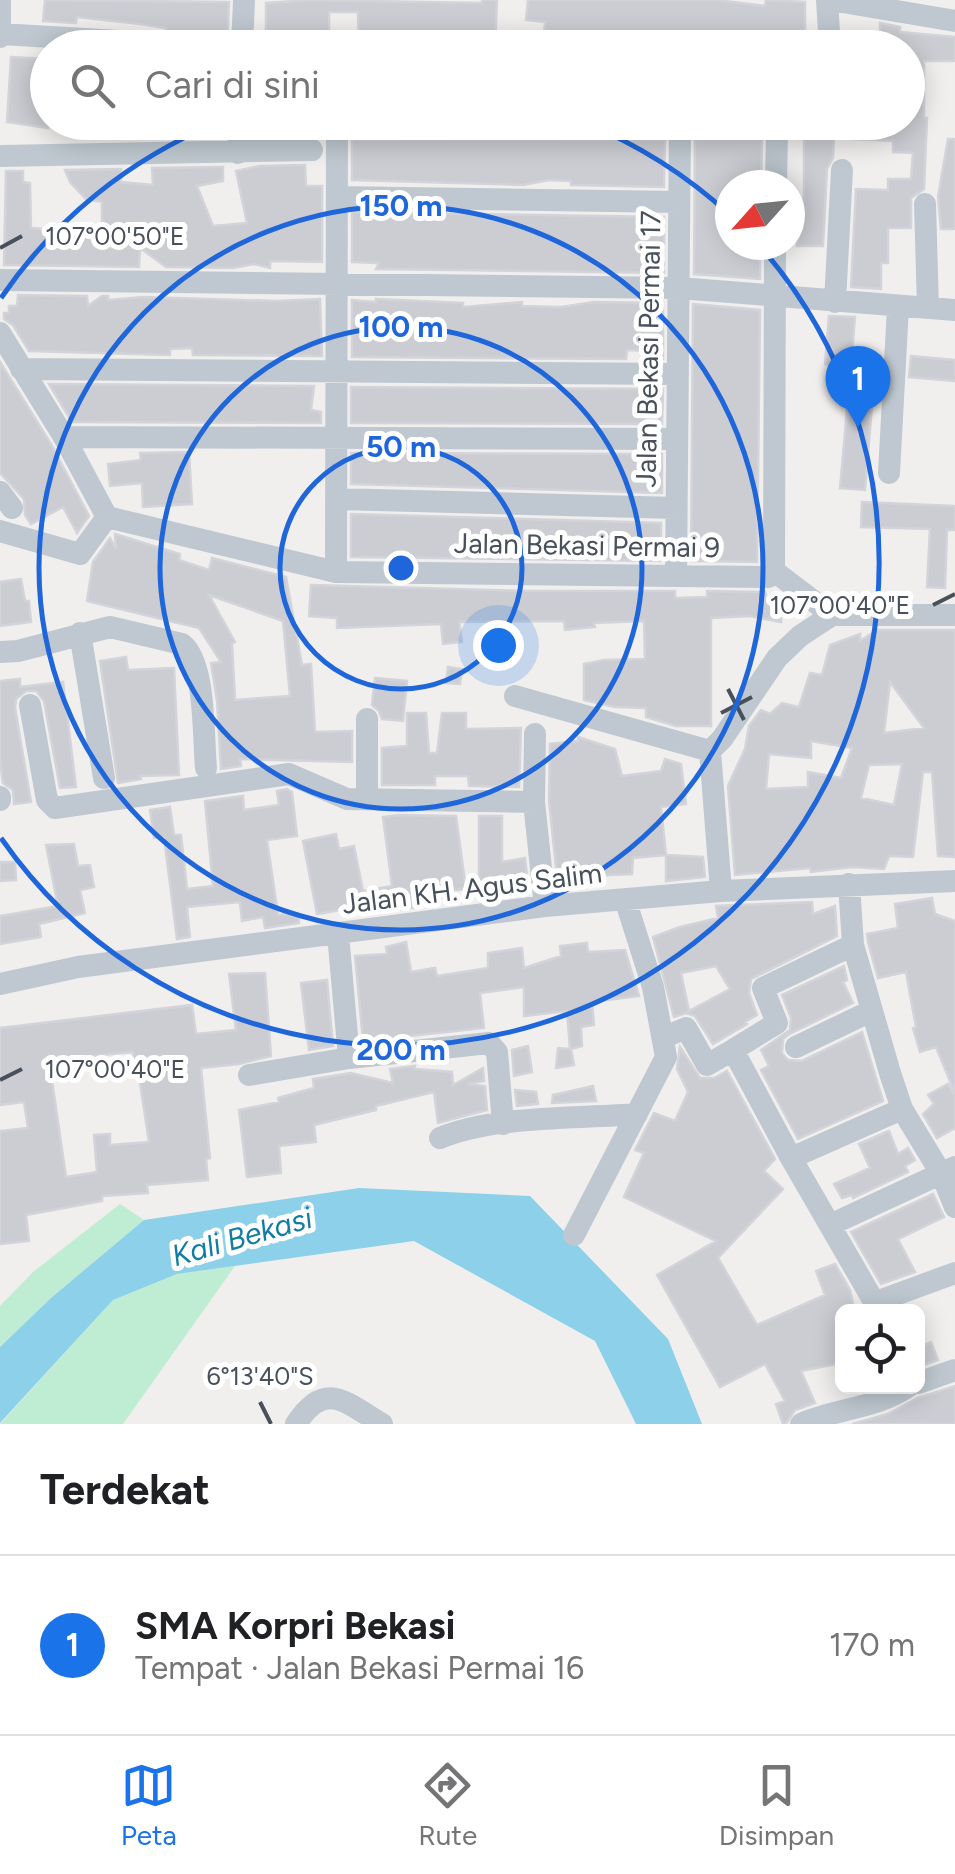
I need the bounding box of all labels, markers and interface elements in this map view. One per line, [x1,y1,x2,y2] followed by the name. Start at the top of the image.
[30,30,925,140] search box
[65,58,120,113] icon: search
[145,62,320,108] text: Cari di sini
[715,170,805,260] north arrow
[360,187,442,224] text: 150 m
[629,210,667,488] street label: Jalan Bekasi Permai 17
[45,221,185,251] text: 107°00'50"E
[359,308,443,345] text: 100 m
[826,346,890,428] pin: 1
[366,428,436,465] text: 50 m
[454,526,720,564] street label: Jalan Bekasi Permai 9
[383,550,419,586] centre of rings
[770,590,910,620] text: 107°00'40"E
[473,620,524,671] your location
[340,855,604,921] street label: Jalan KH. Agus Salim
[356,1031,446,1068] text: 200 m
[45,1054,185,1084] text: 107°00'40"E
[167,1199,317,1274] water label: Kali Bekasi
[835,1304,925,1394] map controls
[835,1304,925,1394] button: locate
[206,1361,314,1391] text: 6°13'40"S
[40,1464,210,1515] text: Terdekat
[135,1603,455,1649] text: SMA Korpri Bekasi
[66,1626,79,1664] text: 1
[829,1626,915,1664] text: 170 m
[135,1649,584,1687] text: Tempat · Jalan Bekasi Permai 16
[121,1758,177,1852] tab: Peta
[418,1758,477,1852] tab: Rute
[719,1758,834,1852] tab: Disimpan

